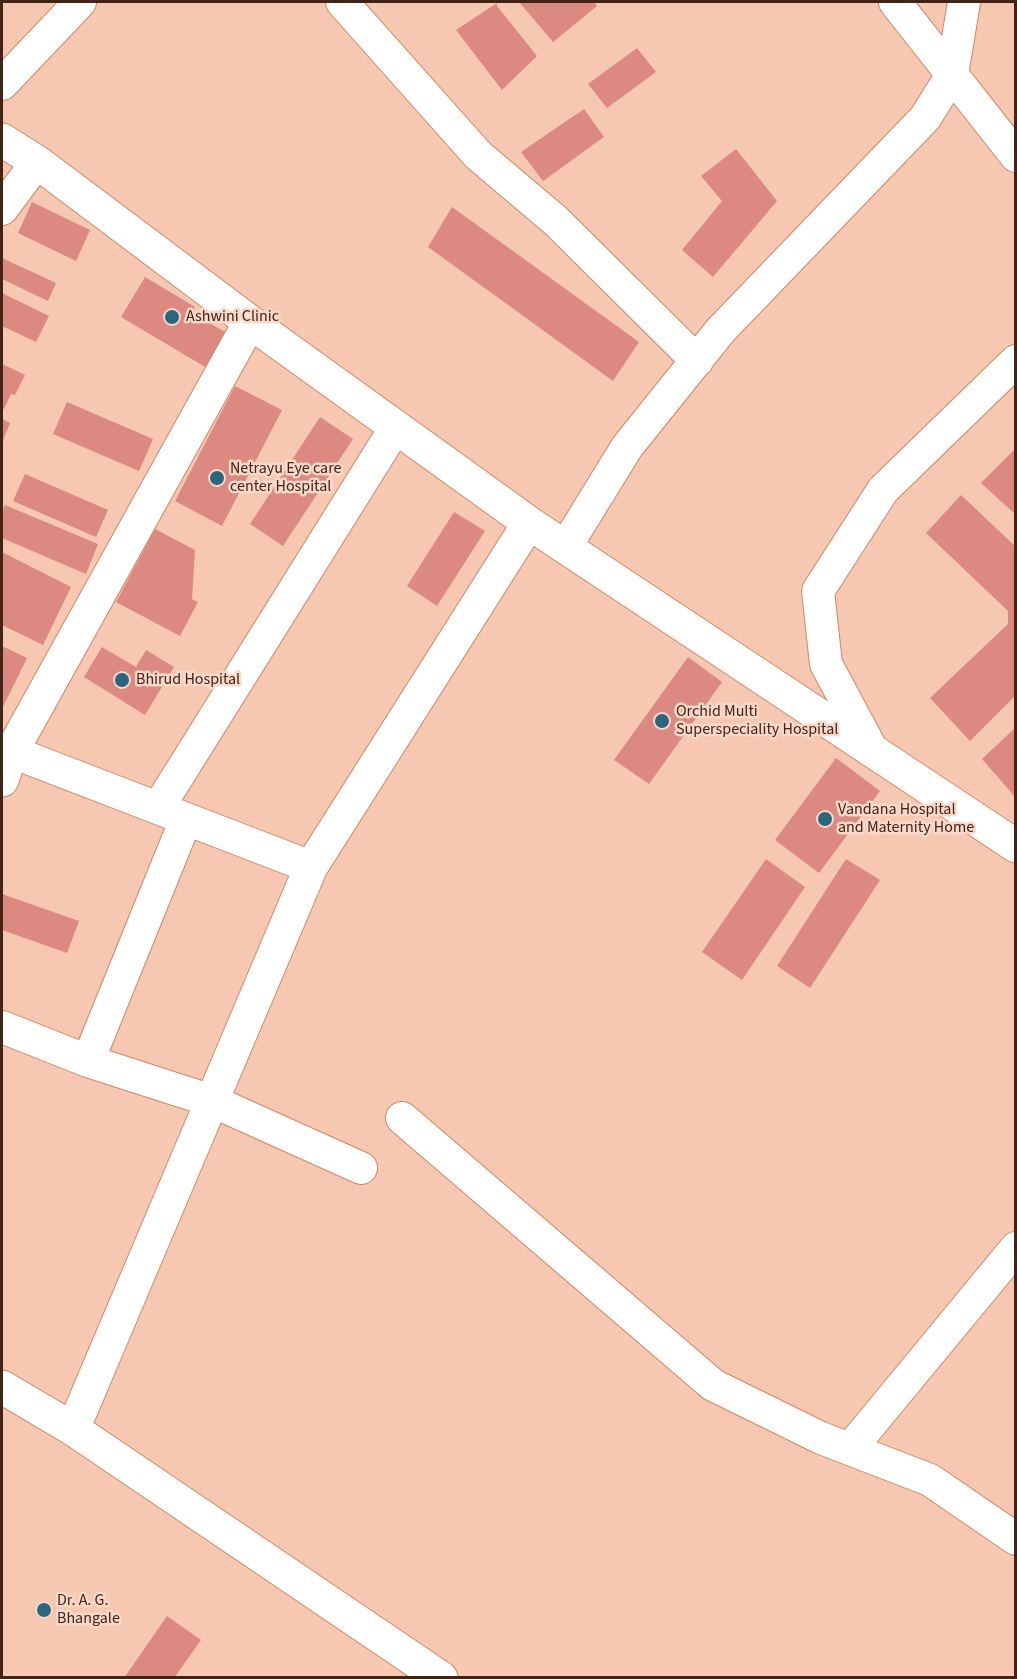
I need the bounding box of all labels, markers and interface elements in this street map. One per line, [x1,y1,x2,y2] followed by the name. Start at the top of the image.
[186,307,279,327] place label: Ashwini Clinic
[163,308,181,326] marker: Ashwini Clinic
[230,459,341,497] place label: Netrayu Eye care center Hospital
[208,469,226,487] marker: Netrayu Eye care center Hospital
[136,670,240,690] place label: Bhirud Hospital
[113,671,131,689] marker: Bhirud Hospital
[676,702,838,740] place label: Orchid Multi Superspeciality Hospital
[653,712,671,730] marker: Orchid Multi Superspeciality Hospital
[838,800,974,838] place label: Vandana Hospital and Maternity Home
[816,810,834,828] marker: Vandana Hospital and Maternity Home
[57,1591,120,1629] place label: Dr. A. G. Bhangale
[35,1601,53,1619] marker: Dr. A. G. Bhangale

